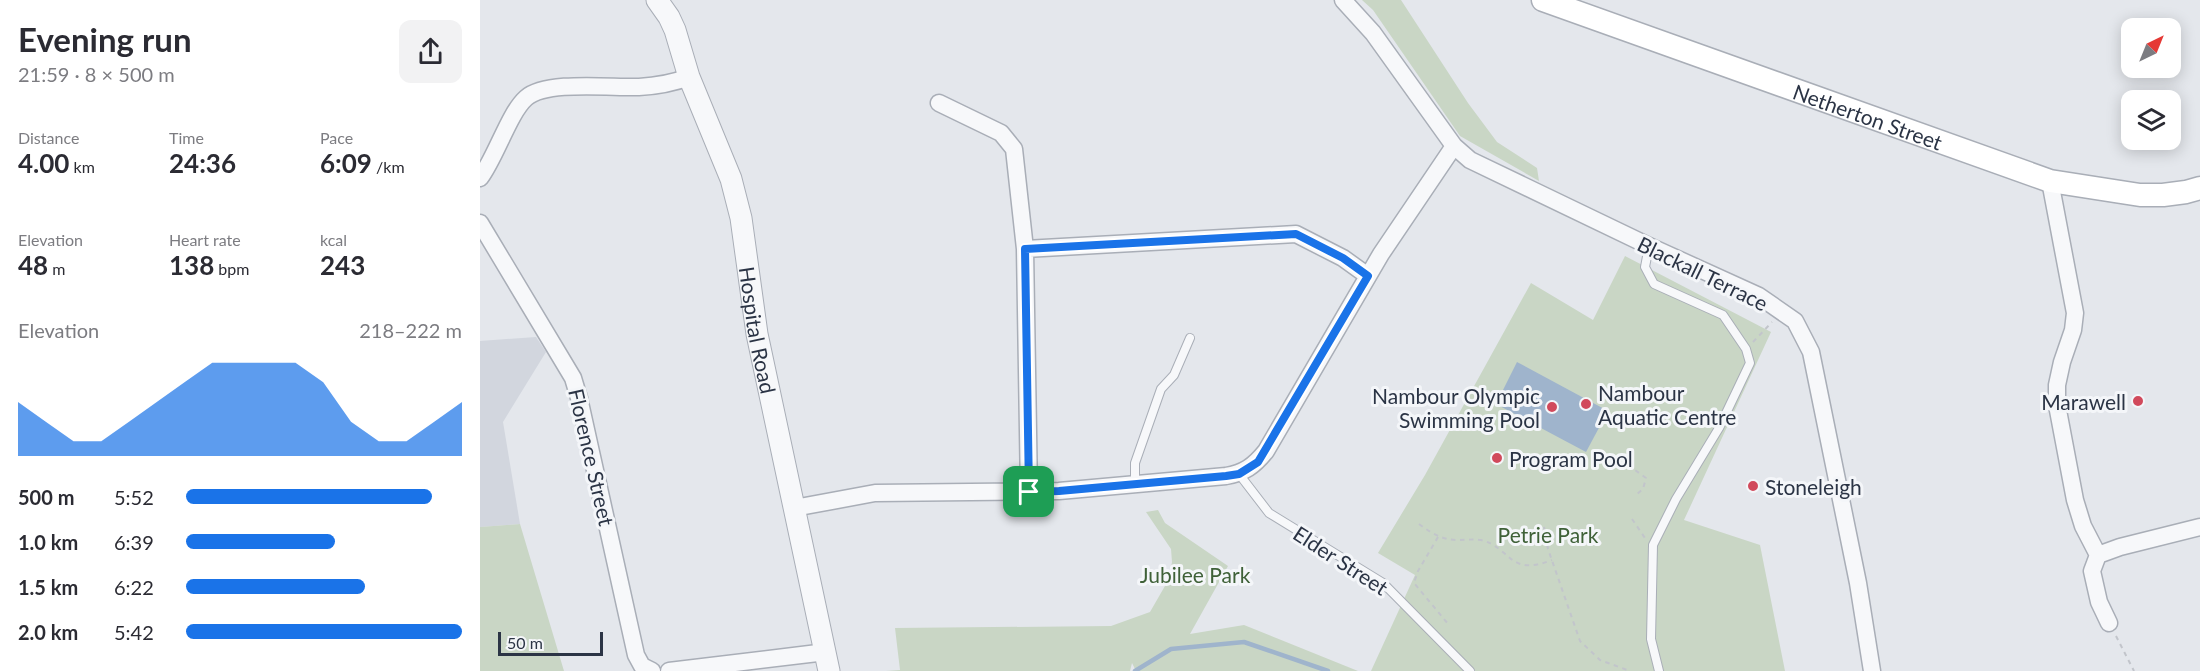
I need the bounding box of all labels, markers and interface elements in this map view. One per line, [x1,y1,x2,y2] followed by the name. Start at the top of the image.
[2121,18,2181,78] north arrow
[2121,18,2181,150] map controls
[18,19,192,59] text: Evening run
[399,20,462,83] button: share
[18,62,175,86] text: 21:59 · 8 × 500 m
[1790,78,1946,154] street label: Netherton Street
[2121,90,2181,150] button: layers
[18,128,79,147] text: Distance
[169,128,204,147] text: Time
[320,128,353,147] text: Pace
[18,147,69,179] text: 4.00
[169,147,236,179] text: 24:36
[320,147,372,179] text: 6:09
[69,157,95,176] text: km
[372,157,405,176] text: /km
[18,230,83,249] text: Elevation
[169,230,241,249] text: Heart rate
[320,230,347,249] text: kcal
[1634,231,1772,315] street label: Blackall Terrace
[18,249,48,281] text: 48
[169,249,214,281] text: 138
[320,249,365,281] text: 243
[48,259,65,278] text: m
[214,259,249,278] text: bpm
[735,265,782,396] street label: Hospital Road
[18,318,99,342] text: Elevation
[359,318,462,342] text: 218–222 m
[1598,380,1736,429] place label: Nambour Aquatic Centre
[1372,383,1540,432] place label: Nambour Olympic Swimming Pool
[564,386,620,529] street label: Florence Street
[2041,389,2126,414] place label: Marawell
[2131,394,2145,408] marker: Marawell
[1579,397,1593,411] marker: Nambour Aquatic Centre
[1545,400,1559,414] marker: Nambour Olympic Swimming Pool
[1509,446,1633,471] place label: Program Pool
[1490,451,1504,465] marker: Program Pool
[1003,466,1054,517] pin
[1765,474,1862,499] place label: Stoneleigh
[1012,475,1045,508] icon: arrive
[1746,479,1760,493] marker: Stoneleigh
[18,485,74,509] text: 500 m
[114,485,154,509] text: 5:52
[1289,520,1393,600] street label: Elder Street
[1498,522,1599,547] park label: Petrie Park
[18,530,78,554] text: 1.0 km
[114,530,154,554] text: 6:39
[1140,562,1251,587] park label: Jubilee Park
[18,575,78,599] text: 1.5 km
[114,575,154,599] text: 6:22
[18,620,78,644] text: 2.0 km
[114,620,154,644] text: 5:42
[498,629,603,656] scale bar
[507,633,543,652] text: 50 m

